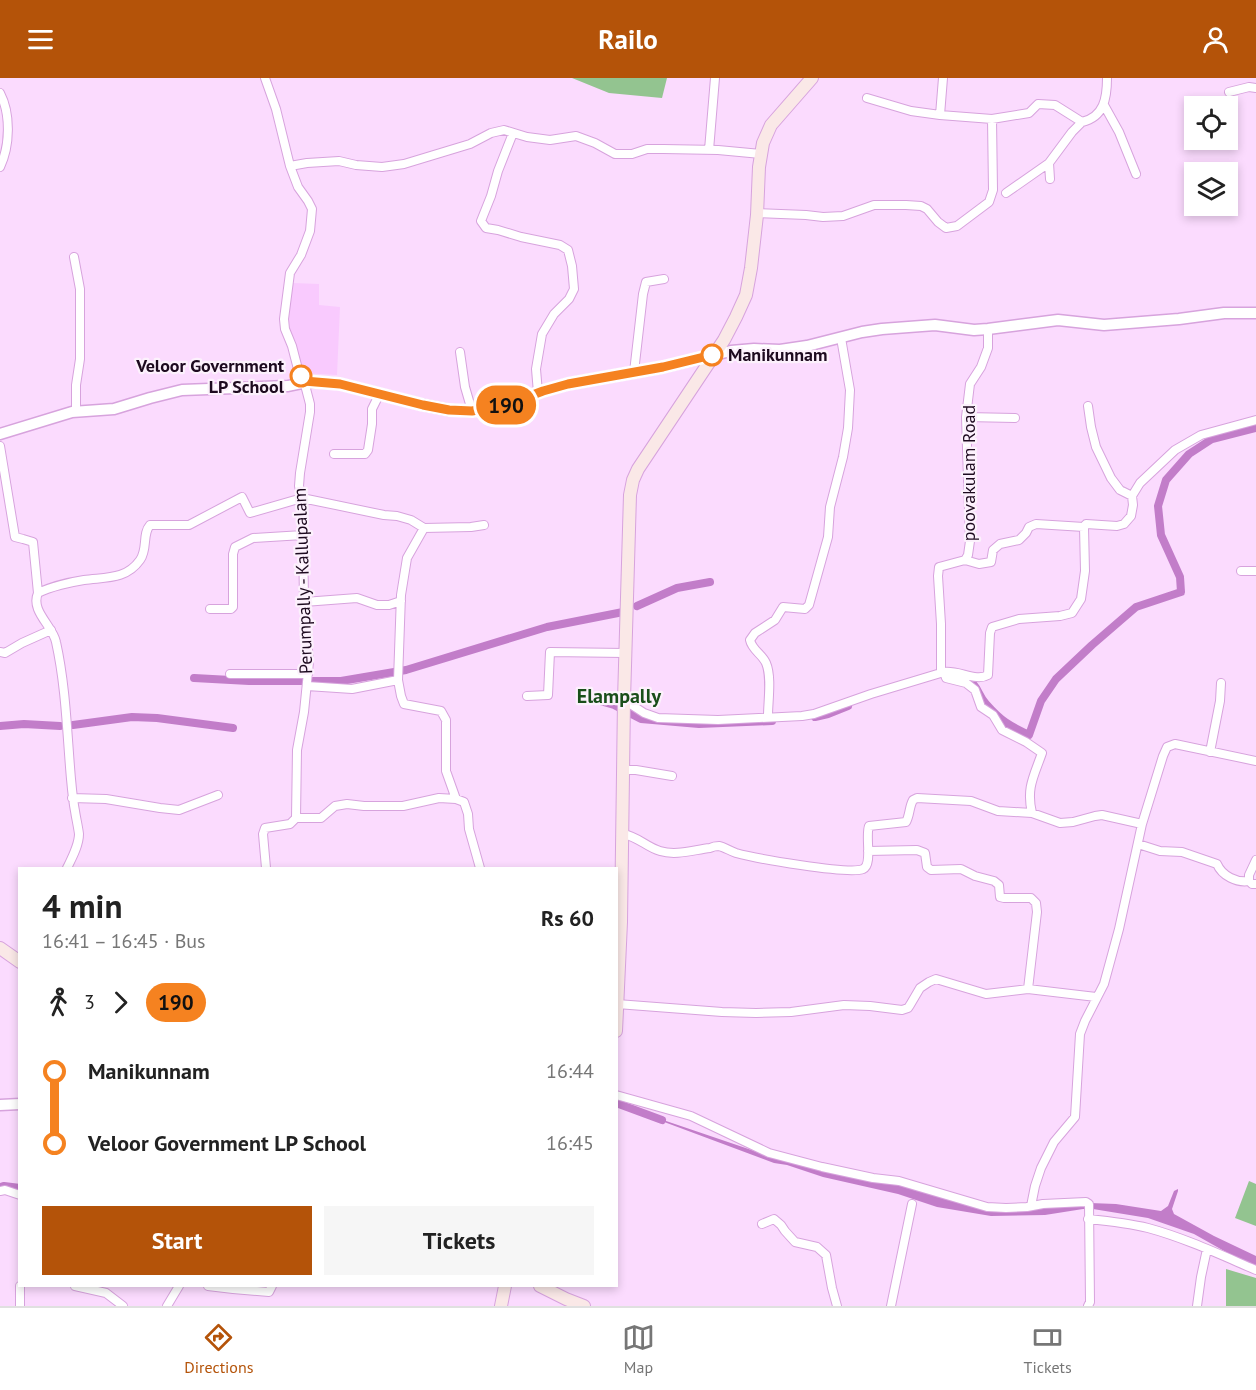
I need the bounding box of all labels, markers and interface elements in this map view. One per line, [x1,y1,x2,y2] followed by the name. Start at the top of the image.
[598,22,658,56] text: Railo
[24,23,57,56] icon: menu
[1199,23,1232,56] icon: person
[1184,96,1238,216] map controls
[1184,96,1238,150] button: locate
[1184,162,1238,216] button: layers
[728,343,828,366] place label: Manikunnam
[701,344,723,366] marker: Manikunnam
[135,354,285,398] place label: Veloor Government LP School
[290,365,312,387] marker: Veloor Government LP School
[472,386,540,424] line badge: 190
[488,392,524,419] text: 190
[957,405,980,541] street label: poovakulam Road
[288,488,317,674] street label: Perumpally - Kallupalam
[577,683,662,709] district label: Elampally
[42,884,123,927] text: 4 min
[541,904,594,932] text: Rs 60
[42,928,206,954] text: 16:41 – 16:45 · Bus
[42,986,75,1019] icon: walk
[104,986,137,1019] icon: forward
[84,989,95,1015] text: 3
[158,989,194,1016] text: 190
[88,1057,210,1085] text: Manikunnam
[546,1058,594,1084] text: 16:44
[88,1129,366,1157] text: Veloor Government LP School
[546,1130,594,1156] text: 16:45
[42,1206,312,1275] button: Start
[324,1206,594,1275] button: Tickets
[184,1321,253,1377] tab: Directions
[622,1321,655,1377] tab: Map
[1024,1321,1072,1377] tab: Tickets

